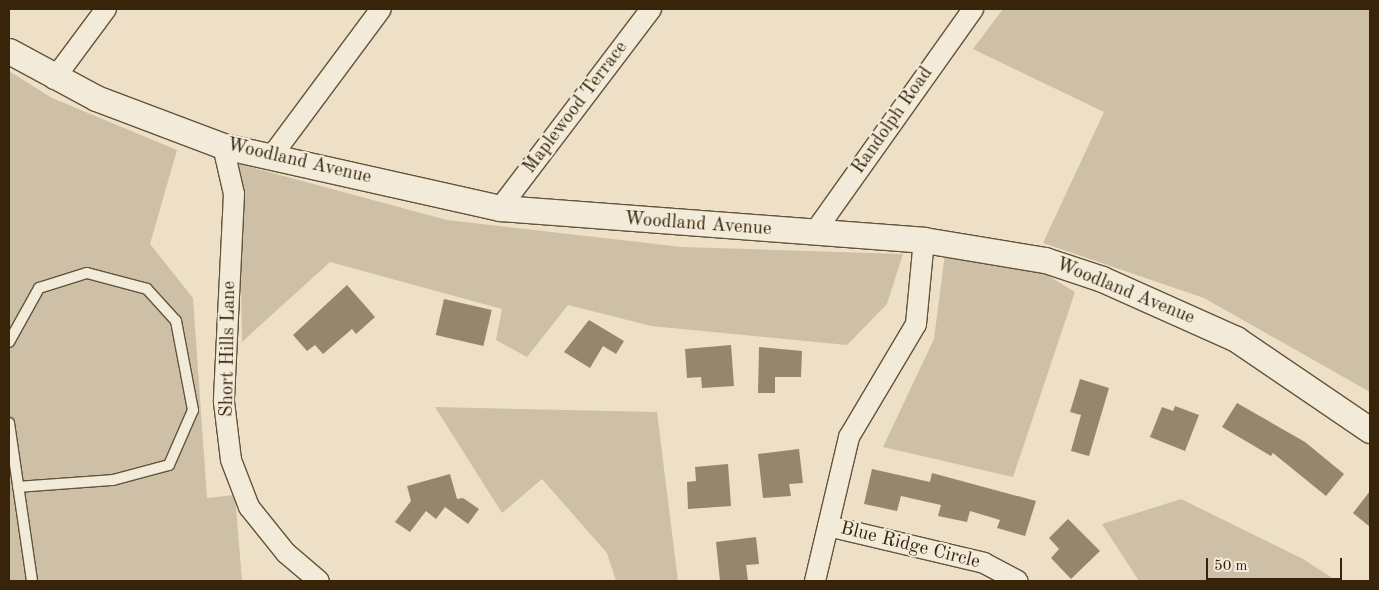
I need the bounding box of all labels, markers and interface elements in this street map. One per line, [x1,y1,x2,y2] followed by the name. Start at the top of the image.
[519,37,633,179] street label: Maplewood Terrace
[848,63,938,179] street label: Randolph Road
[225,134,373,190] street label: Woodland Avenue
[624,208,772,242] street label: Woodland Avenue
[1052,254,1198,330] street label: Woodland Avenue
[216,281,242,417] street label: Short Hills Lane
[838,518,982,574] street label: Blue Ridge Circle
[1209,548,1345,580] scale bar
[1214,559,1248,574] text: 50 m

